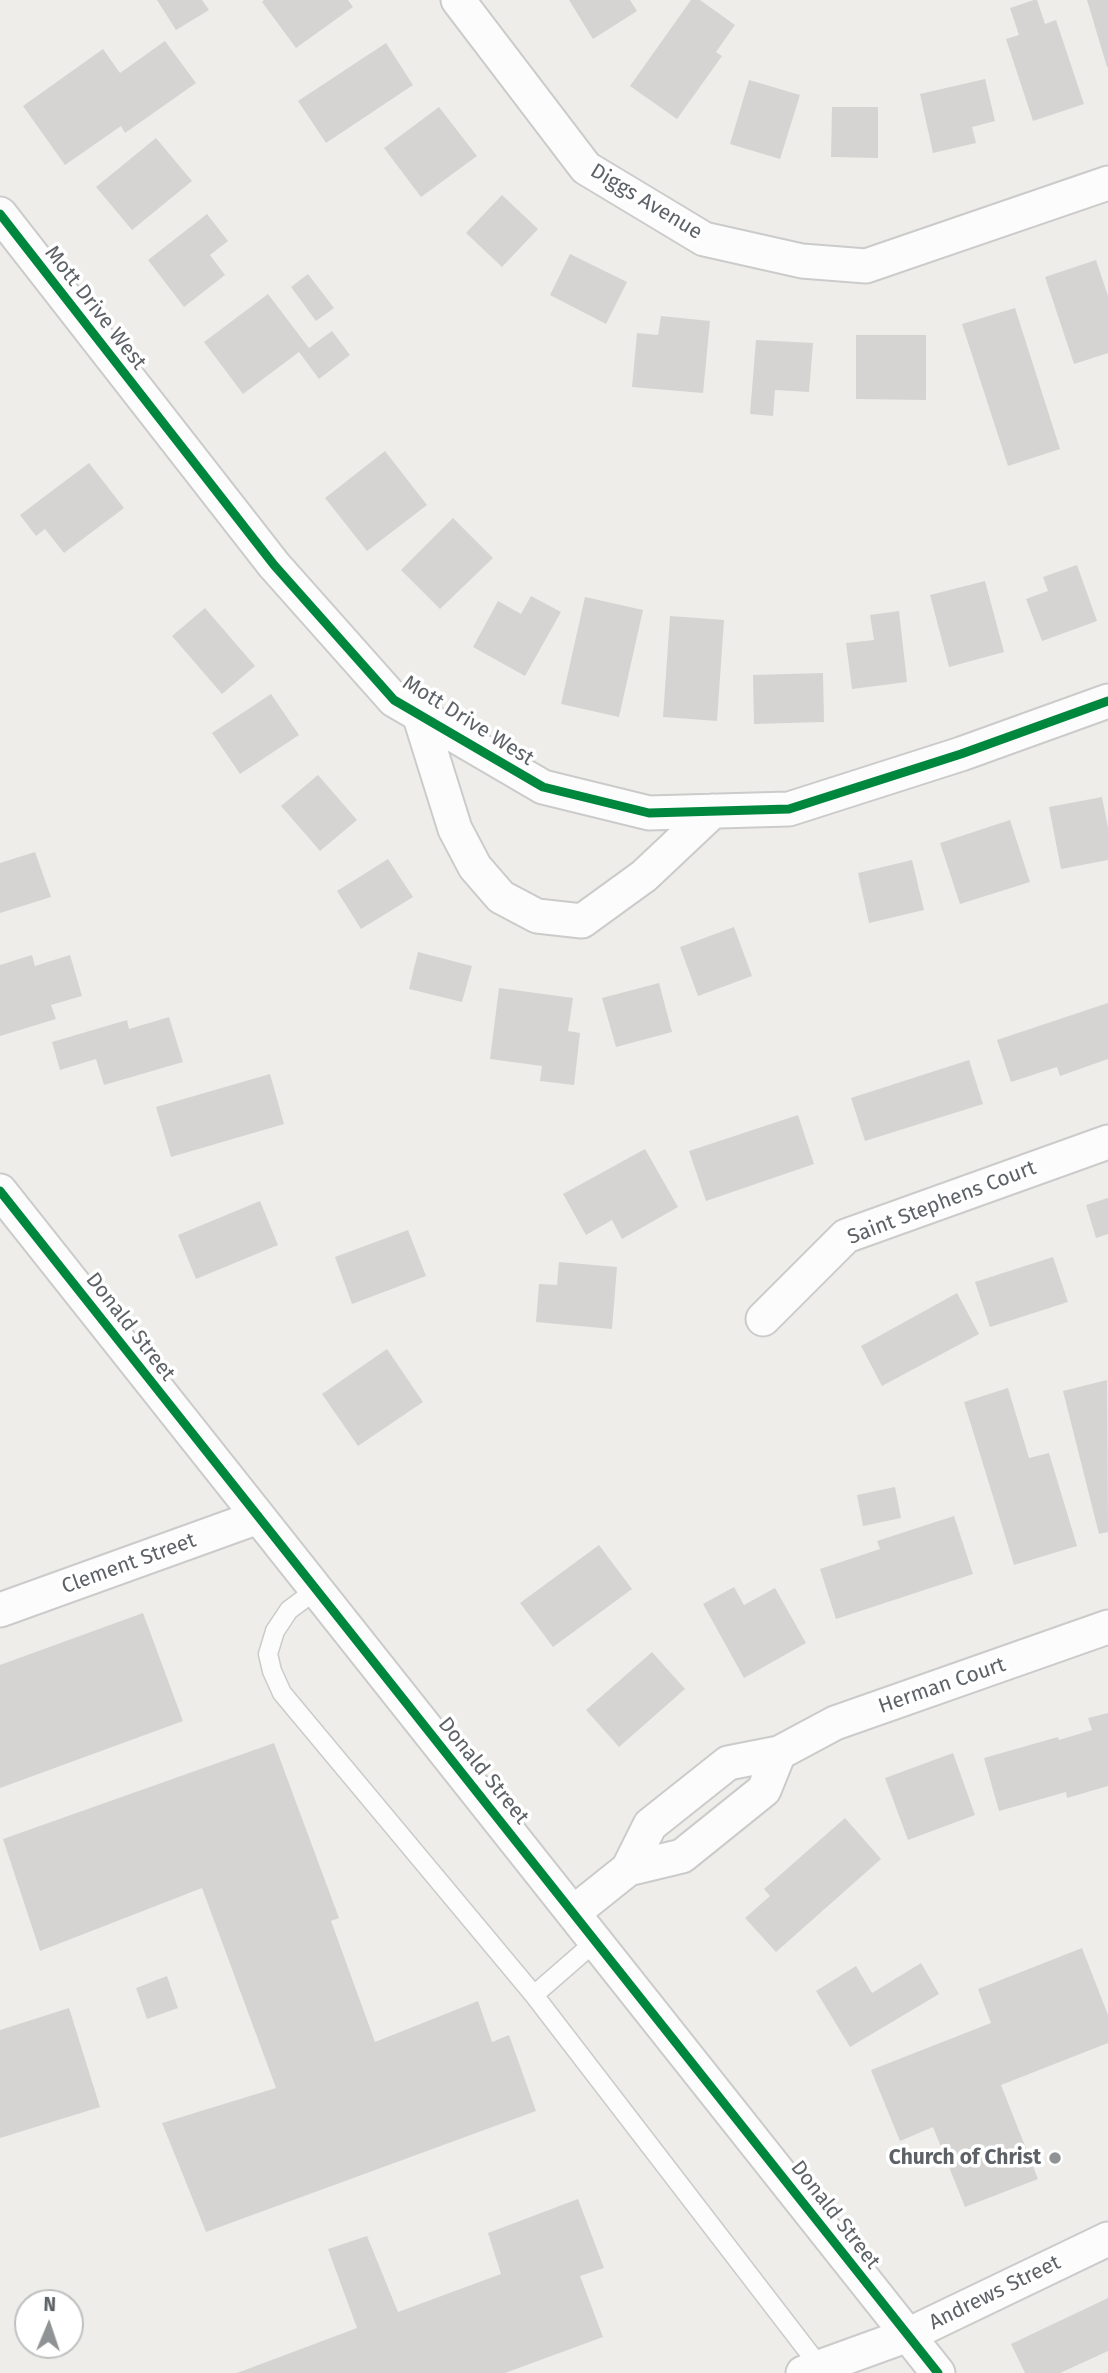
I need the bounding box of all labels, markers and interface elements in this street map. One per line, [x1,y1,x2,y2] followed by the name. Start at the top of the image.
[585,159,707,245] street label: Diggs Avenue
[39,241,151,375] street label: Mott Drive West
[398,671,538,771] street label: Mott Drive West
[844,1155,1040,1251] street label: Saint Stephens Court
[80,1268,180,1386] street label: Donald Street
[58,1528,200,1600] street label: Clement Street
[875,1652,1009,1720] street label: Herman Court
[432,1712,534,1830] street label: Donald Street
[889,2145,1041,2171] place label: Church of Christ
[1047,2150,1063,2166] marker: Church of Christ
[785,2156,885,2274] street label: Donald Street
[925,2250,1065,2336] street label: Andrews Street
[14,2289,84,2359] north arrow
[43,2293,56,2316] text: N

